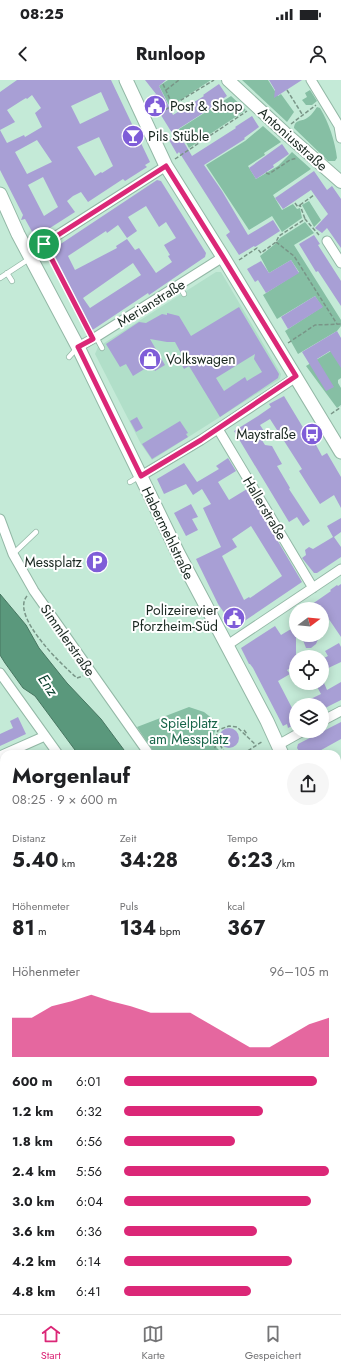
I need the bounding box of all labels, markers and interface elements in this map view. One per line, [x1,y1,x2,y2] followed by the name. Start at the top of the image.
[20,3,64,25] text: 08:25
[136,41,205,67] text: Runloop
[12,43,34,65] icon: back
[307,43,329,65] icon: person
[142,93,168,119] public building icon: Post & Shop
[170,96,242,116] place label: Post & Shop
[254,102,332,176] street label: Antoniusstraße
[120,123,146,149] bar icon: Pils Stüble
[148,126,209,146] place label: Pils Stüble
[27,227,61,261] pin
[33,233,55,255] icon: arrive
[113,274,189,332] street label: Merianstraße
[137,346,163,372] shop icon: Volkswagen
[166,349,236,369] place label: Volkswagen
[299,421,325,447] bus stop icon: Maystraße
[236,424,296,444] place label: Maystraße
[238,472,292,544] street label: Hallerstraße
[137,483,199,583] street label: Habermehlstraße
[84,549,110,575] parking icon: Messplatz
[24,552,83,572] place label: Messplatz
[36,600,100,680] street label: Simmlerstraße
[132,600,218,636] place label: Polizeirevier Pforzheim-Süd
[289,602,329,642] north arrow
[289,602,329,738] map controls
[221,605,247,631] public building icon: Polizeirevier Pforzheim-Süd
[289,650,329,690] button: locate
[33,670,64,701] water label: Enz
[289,698,329,738] button: layers
[149,713,229,749] park label: Spielplatz am Messplatz
[12,759,130,791] text: Morgenlauf
[287,763,329,805] button: share
[12,790,117,809] text: 08:25 · 9 × 600 m
[12,830,46,846] text: Distanz
[120,830,137,846] text: Zeit
[227,830,258,846] text: Tempo
[12,846,59,875] text: 5.40
[120,846,178,875] text: 34:28
[227,846,273,875] text: 6:23
[59,855,75,871] text: km
[273,855,295,871] text: /km
[12,898,69,914] text: Höhenmeter
[120,898,138,914] text: Puls
[227,898,245,914] text: kcal
[12,914,35,943] text: 81
[120,914,156,943] text: 134
[227,914,265,943] text: 367
[35,923,47,939] text: m
[156,923,181,939] text: bpm
[12,962,80,981] text: Höhenmeter
[269,962,329,981] text: 96–105 m
[12,1072,52,1091] text: 600 m
[76,1072,101,1091] text: 6:01
[12,1102,53,1121] text: 1.2 km
[76,1102,102,1121] text: 6:32
[12,1132,53,1151] text: 1.8 km
[76,1132,102,1151] text: 6:56
[12,1162,56,1181] text: 2.4 km
[76,1162,102,1181] text: 5:56
[12,1192,55,1211] text: 3.0 km
[76,1192,103,1211] text: 6:04
[12,1222,55,1241] text: 3.6 km
[76,1222,102,1241] text: 6:36
[12,1252,56,1271] text: 4.2 km
[76,1252,101,1271] text: 6:14
[12,1282,55,1301] text: 4.8 km
[76,1282,101,1301] text: 6:41
[40,1323,62,1363] tab: Start
[141,1323,165,1363] tab: Karte
[245,1323,301,1363] tab: Gespeichert

